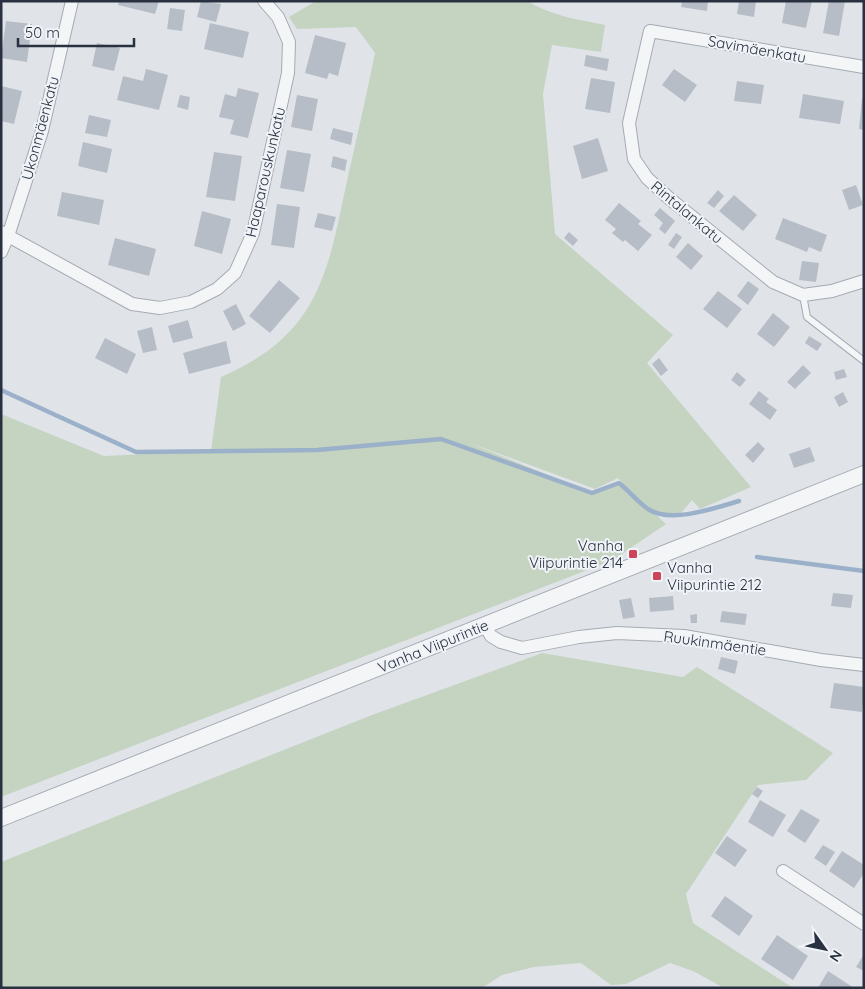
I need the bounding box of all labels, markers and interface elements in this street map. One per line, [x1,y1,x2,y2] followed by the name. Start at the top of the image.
[18,15,134,47] scale bar
[25,23,60,42] text: 50 m
[707,31,807,67] street label: Savimäenkatu
[17,74,63,182] street label: Ukonmäenkatu
[241,105,289,239] street label: Haaparouskunkatu
[647,176,727,248] street label: Rintalankatu
[529,536,623,572] place label: Vanha Viipurintie 214
[627,548,639,560] marker: Vanha Viipurintie 214
[667,558,762,594] place label: Vanha Viipurintie 212
[651,570,663,582] marker: Vanha Viipurintie 212
[375,615,491,677] street label: Vanha Viipurintie
[662,626,768,660] street label: Ruukinmäentie
[800,924,850,974] north arrow
[826,947,846,965] text: N

